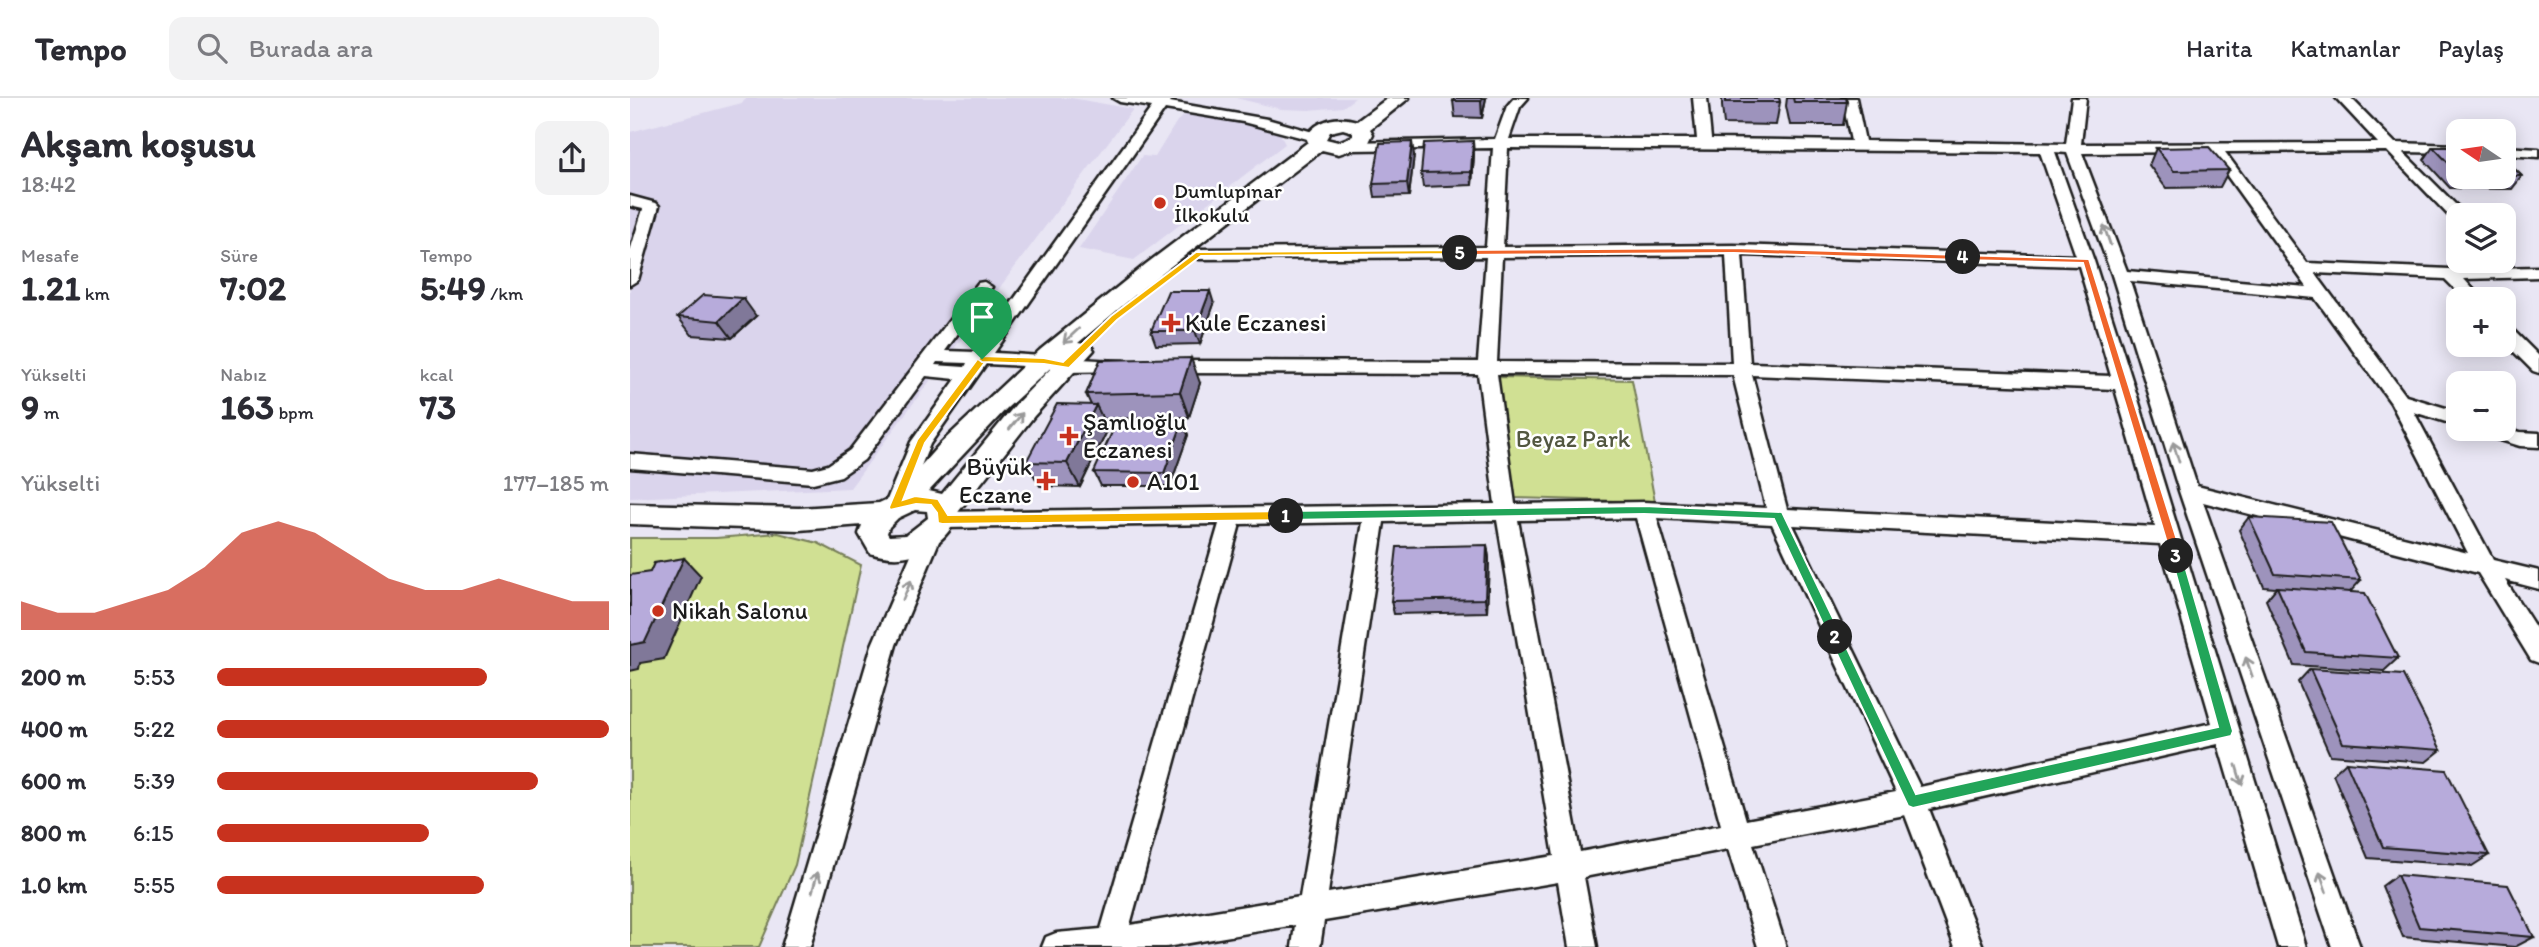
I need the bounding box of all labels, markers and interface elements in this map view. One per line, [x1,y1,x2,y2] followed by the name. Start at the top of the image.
[169,17,659,80] search box
[35,29,127,68] text: Tempo
[193,29,231,67] icon: search
[249,32,373,64] text: Burada ara
[2186,34,2252,63] text: Harita
[2290,34,2400,63] text: Katmanlar
[2438,34,2504,63] text: Paylaş
[2446,119,2516,189] north arrow
[2446,119,2516,441] map controls
[21,121,256,167] text: Akşam koşusu
[535,121,609,195] button: share
[21,170,76,198] text: 18:42
[1174,178,1282,227] place label: Dumlupınar İlkokulu
[1152,195,1168,211] marker: Dumlupınar İlkokulu
[2446,203,2516,273] button: layers
[2100,225,2112,247] one-way arrow
[1442,236,1478,270] pin: 5
[1946,240,1980,274] pin: 4
[1455,241,1464,264] text: 5
[21,244,79,267] text: Mesafe
[220,244,258,267] text: Süre
[420,244,473,267] text: Tempo
[1957,245,1968,268] text: 4
[21,267,81,309] text: 1.21
[220,267,286,309] text: 7:02
[420,267,486,309] text: 5:49
[81,282,110,305] text: km
[486,282,523,305] text: /km
[952,287,1012,359] pin
[2446,287,2516,357] button: +
[963,298,1001,336] icon: arrive
[1185,308,1326,337] place label: Kule Eczanesi
[1163,315,1179,331] marker: Kule Eczanesi
[1062,328,1080,344] one-way arrow
[21,363,86,386] text: Yükselti
[220,363,267,386] text: Nabız
[420,363,453,386] text: kcal
[2446,371,2516,441] button: −
[21,386,39,428] text: 9
[220,386,274,428] text: 163
[420,386,456,428] text: 73
[39,401,60,424] text: m
[274,401,314,424] text: bpm
[1083,407,1187,464] place label: Şamlıoğlu Eczanesi
[1009,412,1024,430] one-way arrow
[1516,424,1631,453] park label: Beyaz Park
[1061,428,1077,444] marker: Şamlıoğlu Eczanesi
[2169,441,2182,463] one-way arrow
[959,452,1032,509] place label: Büyük Eczane
[1147,467,1199,496] place label: A101
[21,469,100,497] text: Yükselti
[503,469,609,497] text: 177–185 m
[1038,473,1054,489] marker: Büyük Eczane
[1125,474,1141,490] marker: A101
[1268,498,1304,534] pin: 1
[1281,504,1290,527] text: 1
[2158,538,2194,574] pin: 3
[2170,544,2181,567] text: 3
[902,580,915,601] one-way arrow
[672,596,808,625] place label: Nikah Salonu
[650,603,666,619] marker: Nikah Salonu
[1818,620,1852,654] pin: 2
[1830,625,1840,648] text: 2
[2242,657,2254,679] one-way arrow
[21,663,86,691] text: 200 m
[133,663,175,691] text: 5:53
[21,715,88,743] text: 400 m
[133,715,175,743] text: 5:22
[2234,764,2247,786] one-way arrow
[21,767,86,795] text: 600 m
[133,767,175,795] text: 5:39
[21,819,86,847] text: 800 m
[133,819,174,847] text: 6:15
[21,871,87,899] text: 1.0 km
[133,871,175,899] text: 5:55
[809,871,822,893] one-way arrow
[2316,872,2328,894] one-way arrow

